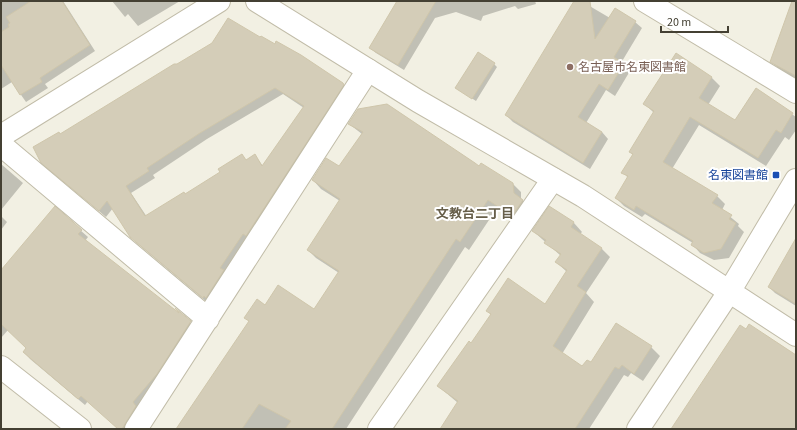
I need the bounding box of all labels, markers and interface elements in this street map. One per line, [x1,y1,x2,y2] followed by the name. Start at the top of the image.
[661,8,728,34] scale bar
[667,14,691,31] text: 20 m
[578,59,686,76] place label: 名古屋市名東図書館
[565,62,575,72] marker: 名古屋市名東図書館
[708,167,768,184] place label: 名東図書館
[771,170,781,180] marker: 名東図書館
[436,205,514,223] district label: 文教台二丁目

